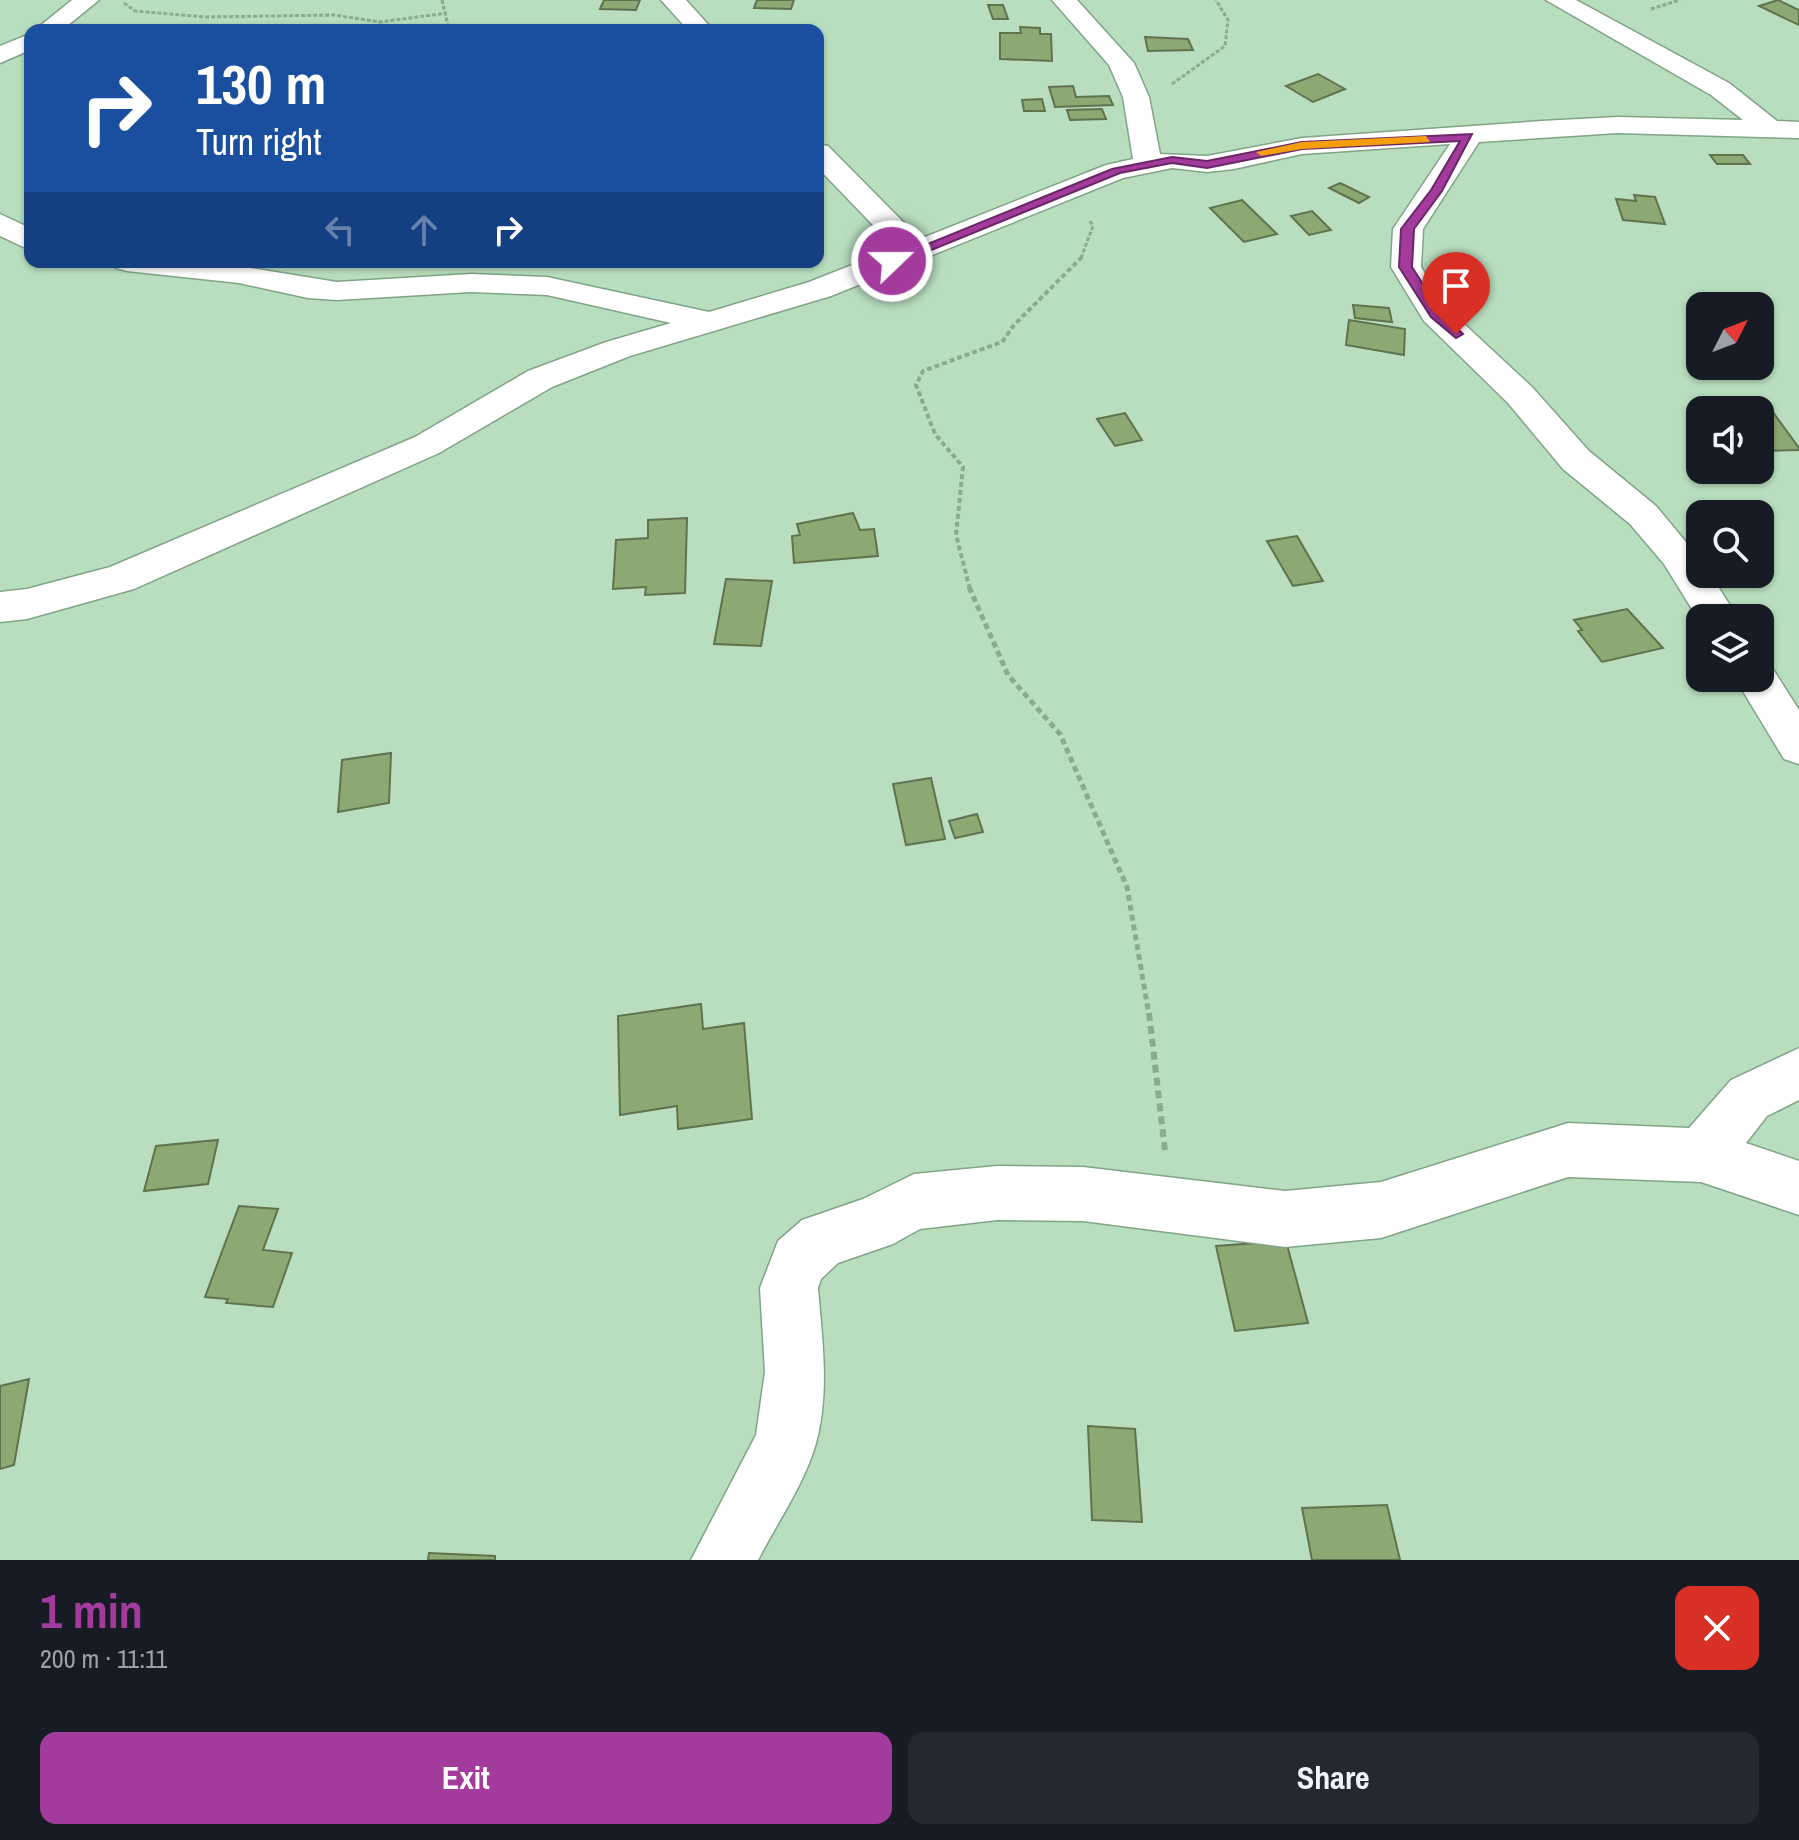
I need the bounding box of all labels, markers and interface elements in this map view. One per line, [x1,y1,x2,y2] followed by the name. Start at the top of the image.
[196,46,326,121] text: 130 m
[64,56,168,160] icon: right
[196,118,321,166] text: Turn right
[318,208,362,252] icon: left
[402,208,446,252] icon: ahead
[486,208,530,252] icon: right
[850,219,934,303] position arrow
[1422,252,1490,334] pin
[1434,264,1478,308] icon: arrive
[1686,292,1774,380] north arrow
[1686,292,1774,692] map controls
[1686,396,1774,484] button: sound
[1686,500,1774,588] button: search
[1686,604,1774,692] button: layers
[40,1578,143,1643] text: 1 min
[1675,1586,1759,1670] button: close
[40,1641,167,1676] text: 200 m · 11:11
[40,1732,892,1824] button: Exit
[908,1732,1759,1824] button: Share

